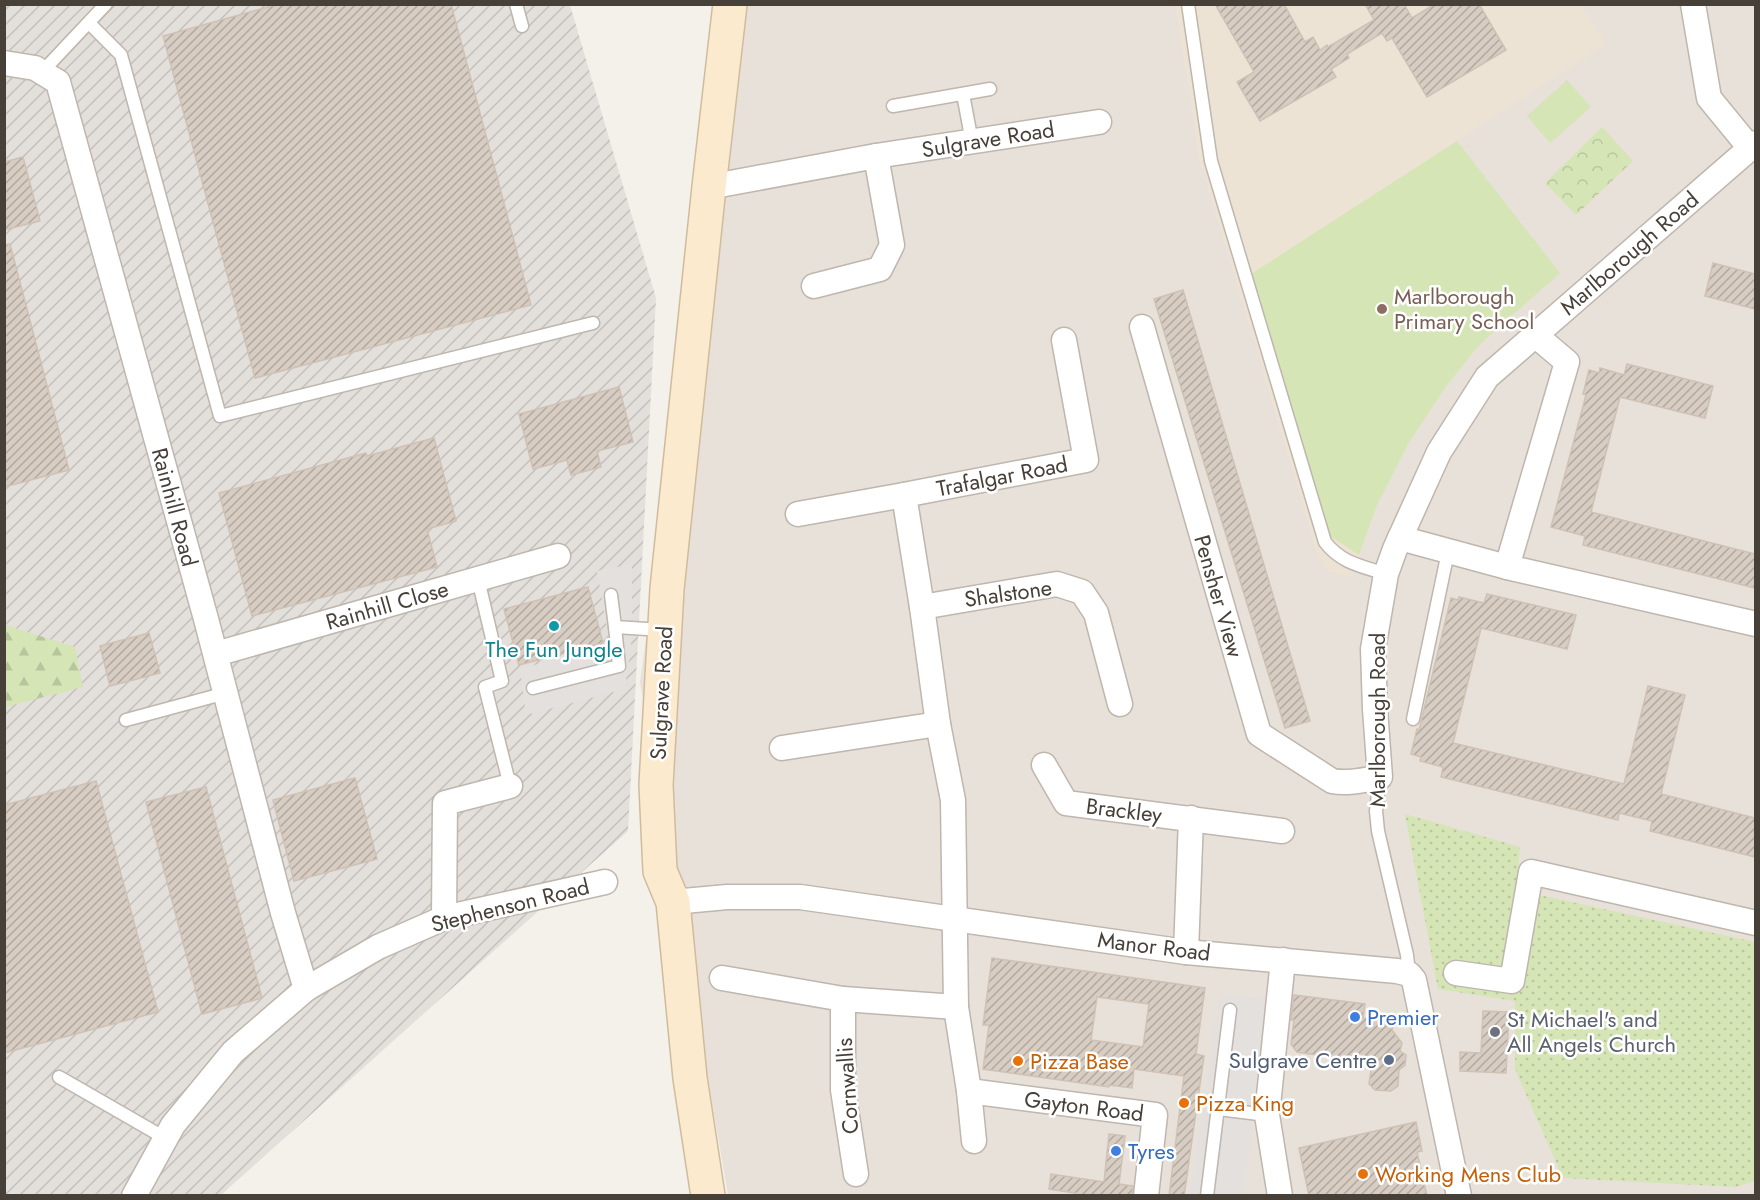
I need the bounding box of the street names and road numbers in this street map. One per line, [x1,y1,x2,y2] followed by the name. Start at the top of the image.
[919,113,1057,165] street label: Sulgrave Road
[1553,184,1705,322] street label: Marlborough Road
[144,444,206,570] street label: Rainhill Road
[934,448,1070,504] street label: Trafalgar Road
[1186,531,1252,661] street label: Pensher View
[962,571,1054,615] street label: Shalstone
[322,572,452,638] street label: Rainhill Close
[642,625,680,761] street label: Sulgrave Road
[1361,633,1393,807] street label: Marlborough Road
[1084,789,1164,831] street label: Brackley
[427,870,593,940] street label: Stephenson Road
[1096,923,1212,969] street label: Manor Road
[828,1037,866,1135] street label: Cornwallis
[1022,1083,1146,1129] street label: Gayton Road

